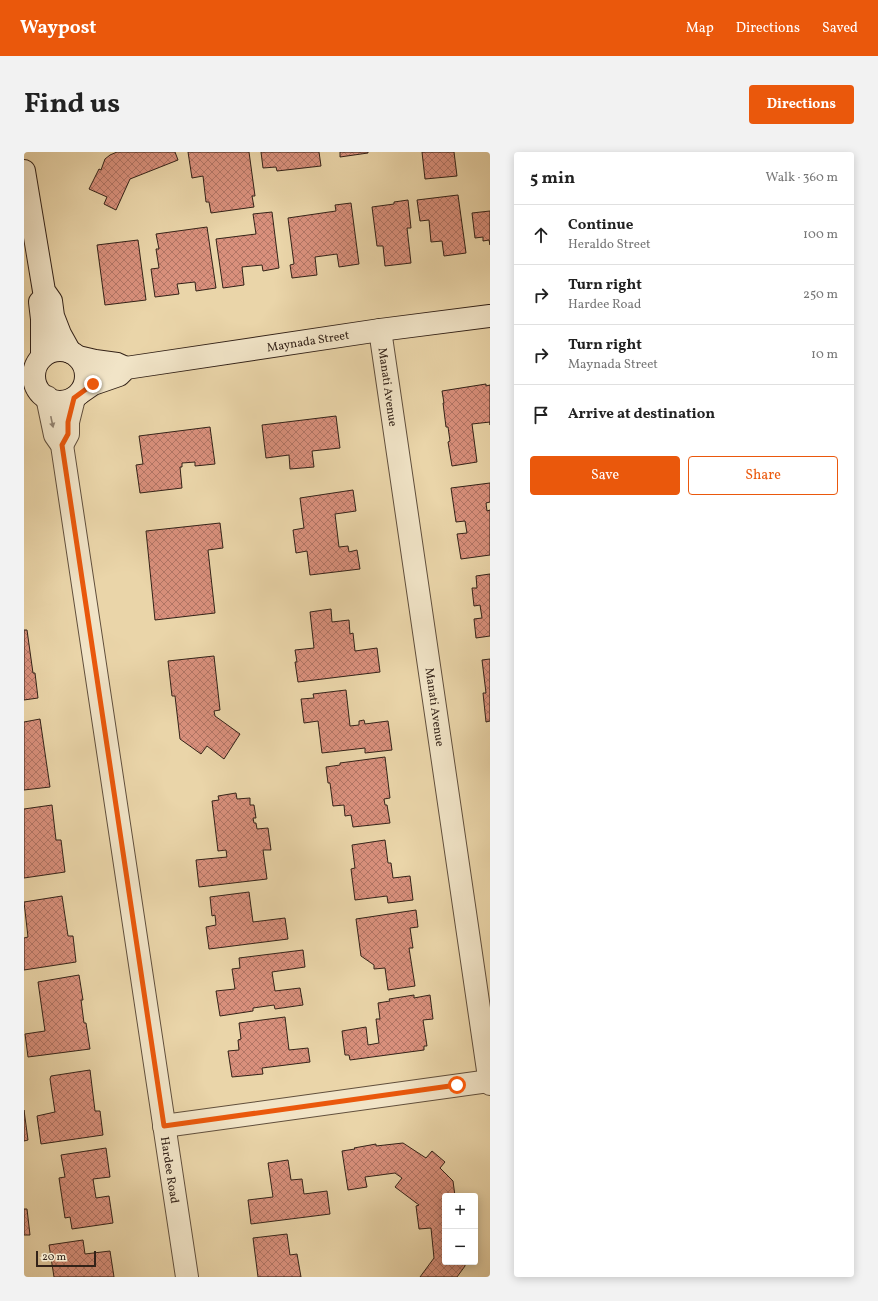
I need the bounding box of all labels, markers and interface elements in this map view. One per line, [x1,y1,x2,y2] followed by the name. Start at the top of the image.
[20,15,96,41] text: Waypost
[686,19,714,38] text: Map
[736,19,800,38] text: Directions
[822,19,858,38] text: Saved
[24,85,120,124] text: Find us
[749,85,854,124] button: Directions
[530,167,575,190] text: 5 min
[766,169,838,187] text: Walk · 360 m
[568,215,633,236] text: Continue
[530,224,552,246] icon: ahead
[803,226,838,244] text: 100 m
[568,236,651,254] text: Heraldo Street
[568,275,642,296] text: Turn right
[530,284,552,306] icon: right
[803,286,838,304] text: 250 m
[568,296,641,314] text: Hardee Road
[266,328,350,356] street label: Maynada Street
[568,335,642,356] text: Turn right
[530,344,552,366] icon: right
[811,346,838,364] text: 10 m
[374,347,401,428] street label: Manati Avenue
[568,356,658,374] text: Maynada Street
[84,375,102,393] route end
[530,404,552,426] icon: arrive
[568,404,715,425] text: Arrive at destination
[50,416,56,428] one-way arrow
[530,456,680,495] button: Save
[688,456,838,495] button: Share
[421,667,448,748] street label: Manati Avenue
[448,1076,466,1094] route start
[156,1135,182,1205] street label: Hardee Road
[442,1193,478,1265] map controls
[442,1193,478,1229] button: +
[442,1229,478,1265] button: −
[36,1249,96,1268] scale bar
[42,1250,66,1265] text: 20 m

